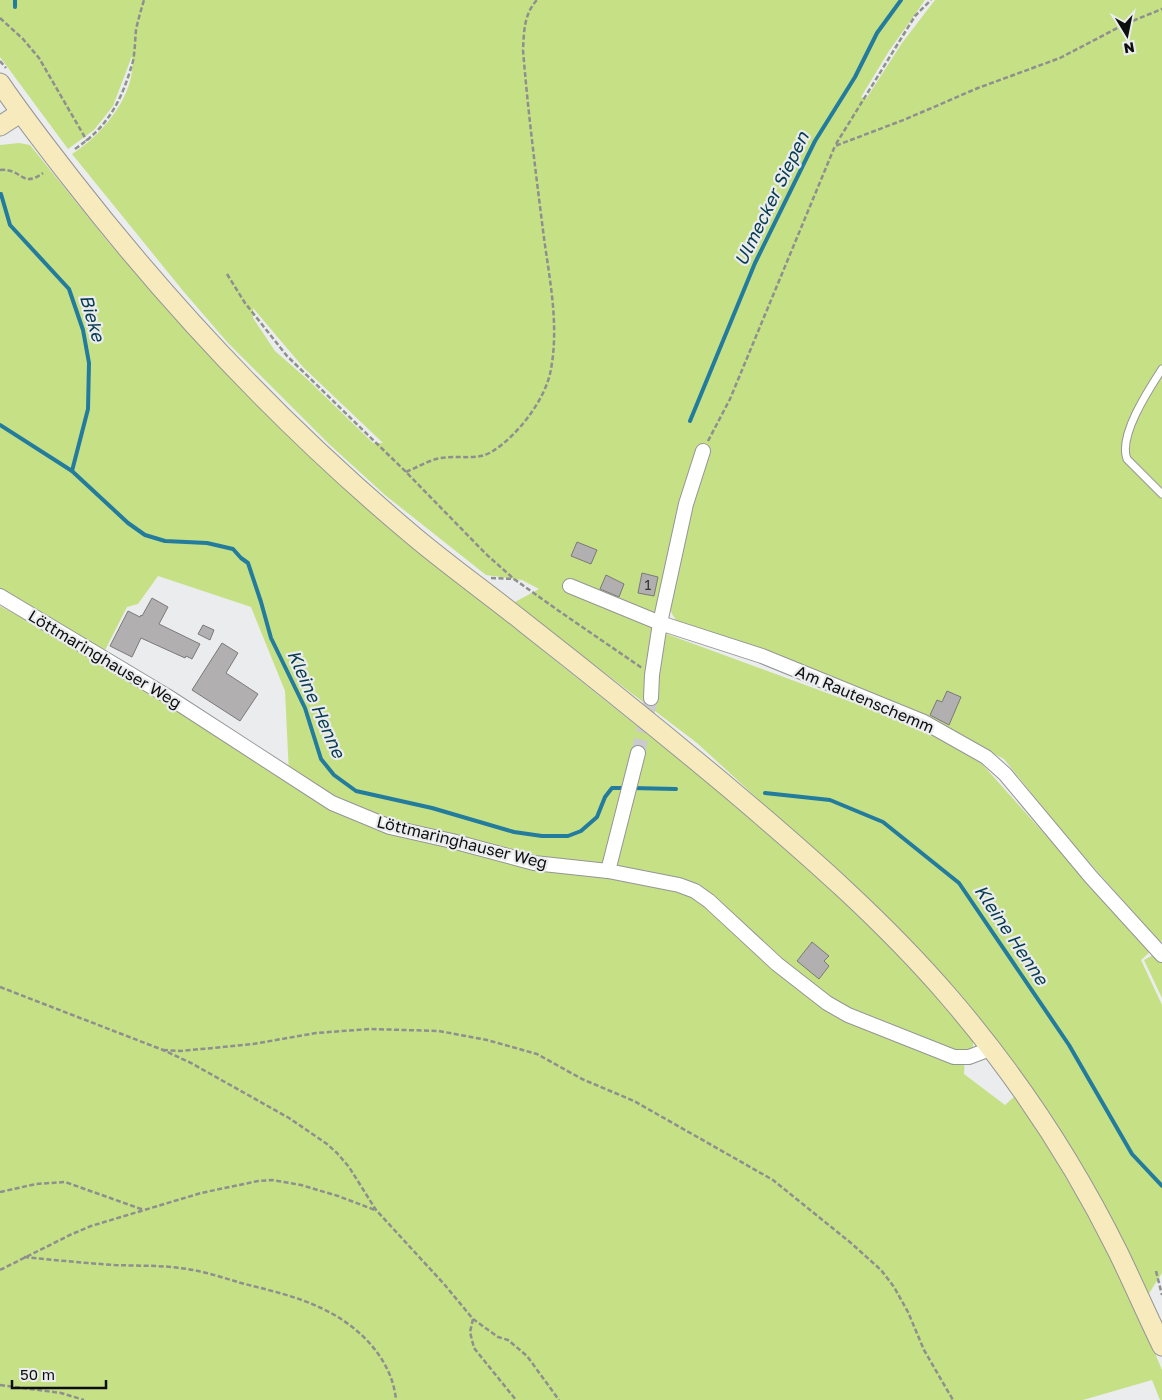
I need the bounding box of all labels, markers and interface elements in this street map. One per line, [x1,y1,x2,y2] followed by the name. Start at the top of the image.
[1102,10,1152,60] north arrow
[1123,39,1136,58] text: N
[729,127,813,269] water label: Ulmecker Siepen
[76,292,111,345] water label: Bieke
[645,576,652,593] house number: 1
[25,605,185,713] street label: Löttmaringhauser Weg
[283,646,351,762] water label: Kleine Henne
[793,661,937,737] street label: Am Rautenschemm
[375,811,549,873] street label: Löttmaringhauser Weg
[970,880,1054,990] water label: Kleine Henne
[12,1358,106,1390] scale bar
[20,1365,55,1383] text: 50 m

